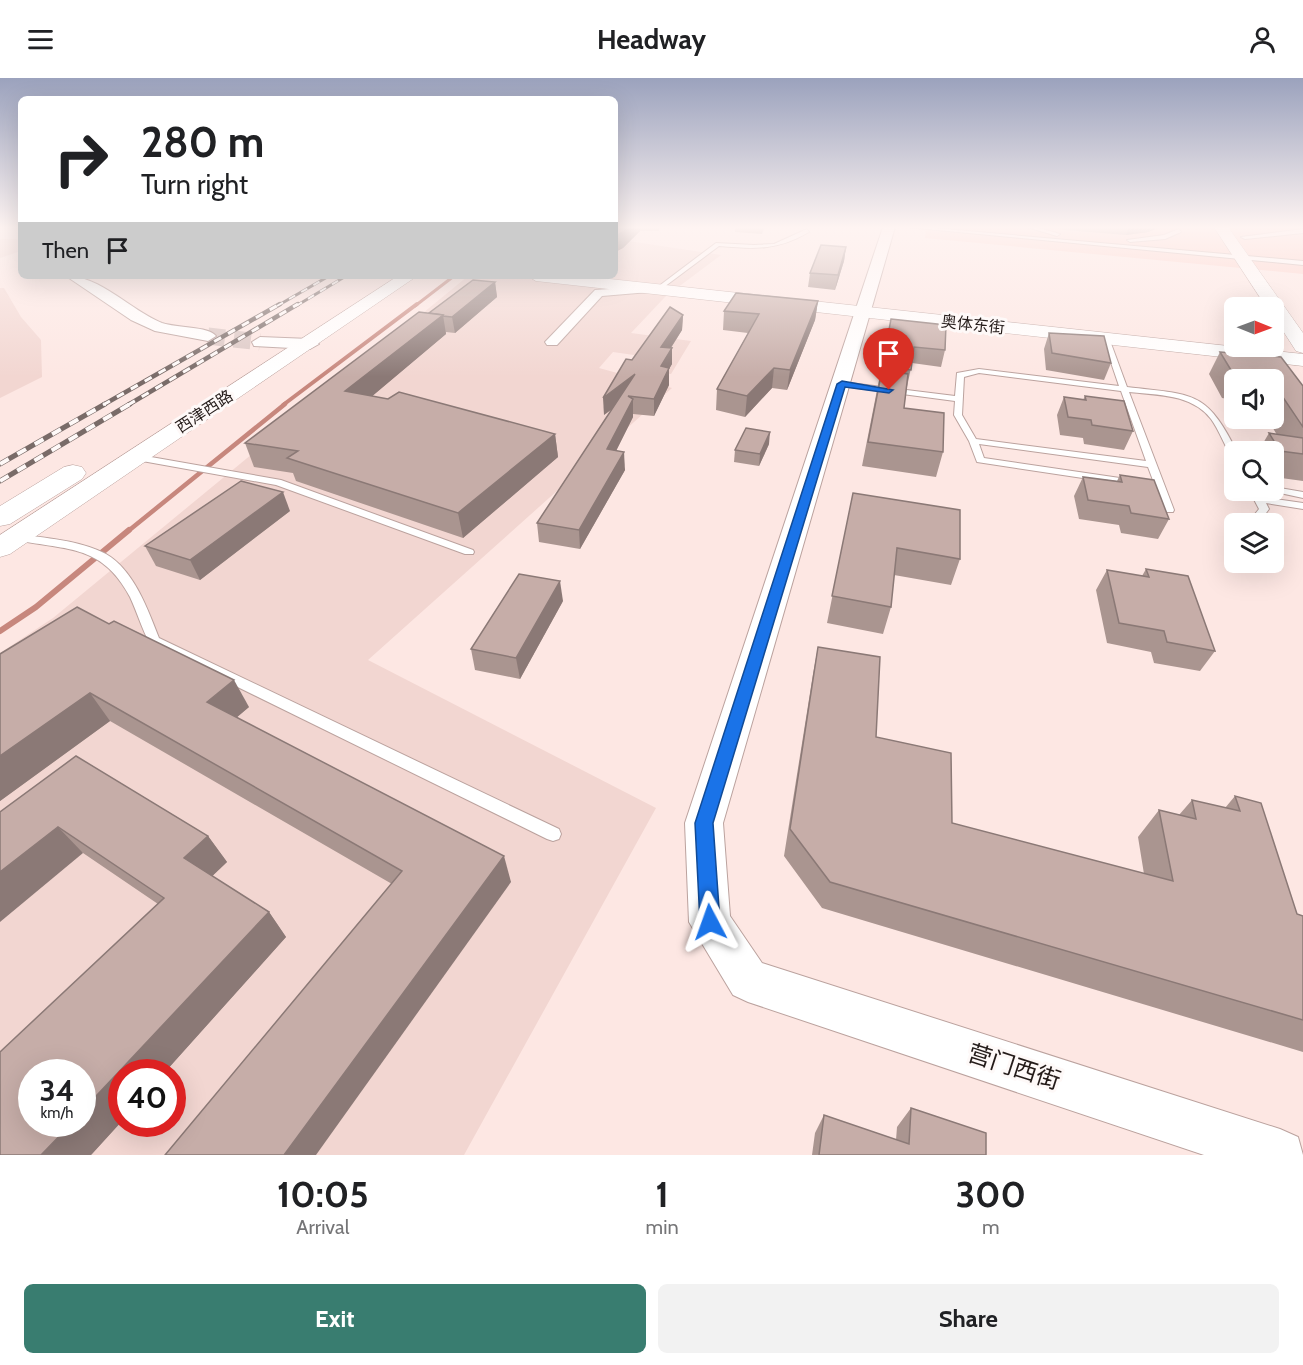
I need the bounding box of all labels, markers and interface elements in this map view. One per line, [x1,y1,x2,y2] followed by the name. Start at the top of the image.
[24,23,57,56] icon: menu
[597,23,706,56] text: Headway
[1246,23,1279,56] icon: person
[141,116,264,168] text: 280 m
[42,120,120,198] icon: right
[141,168,248,201] text: Turn right
[101,234,134,267] icon: arrive
[42,237,89,264] text: Then
[1224,297,1284,357] north arrow
[1224,297,1284,573] map controls
[940,312,1006,337] street label: 奥体东街
[863,328,914,390] pin
[872,337,905,370] icon: arrive
[1224,369,1284,429] button: sound
[172,386,236,437] street label: 西津西路
[1224,441,1284,501] button: search
[1224,513,1284,573] button: layers
[678,890,742,954] position arrow
[964,1038,1064,1095] street label: 营门西街
[108,1059,186,1137] speed limit sign: 40
[40,1072,74,1109] text: 34
[41,1104,73,1122] text: km/h
[277,1172,369,1216] text: 10:05
[655,1172,669,1216] text: 1
[956,1172,1026,1216] text: 300
[296,1215,349,1239] text: Arrival
[646,1215,679,1239] text: min
[982,1215,1000,1239] text: m
[24,1284,646,1353] button: Exit
[658,1284,1279,1353] button: Share

